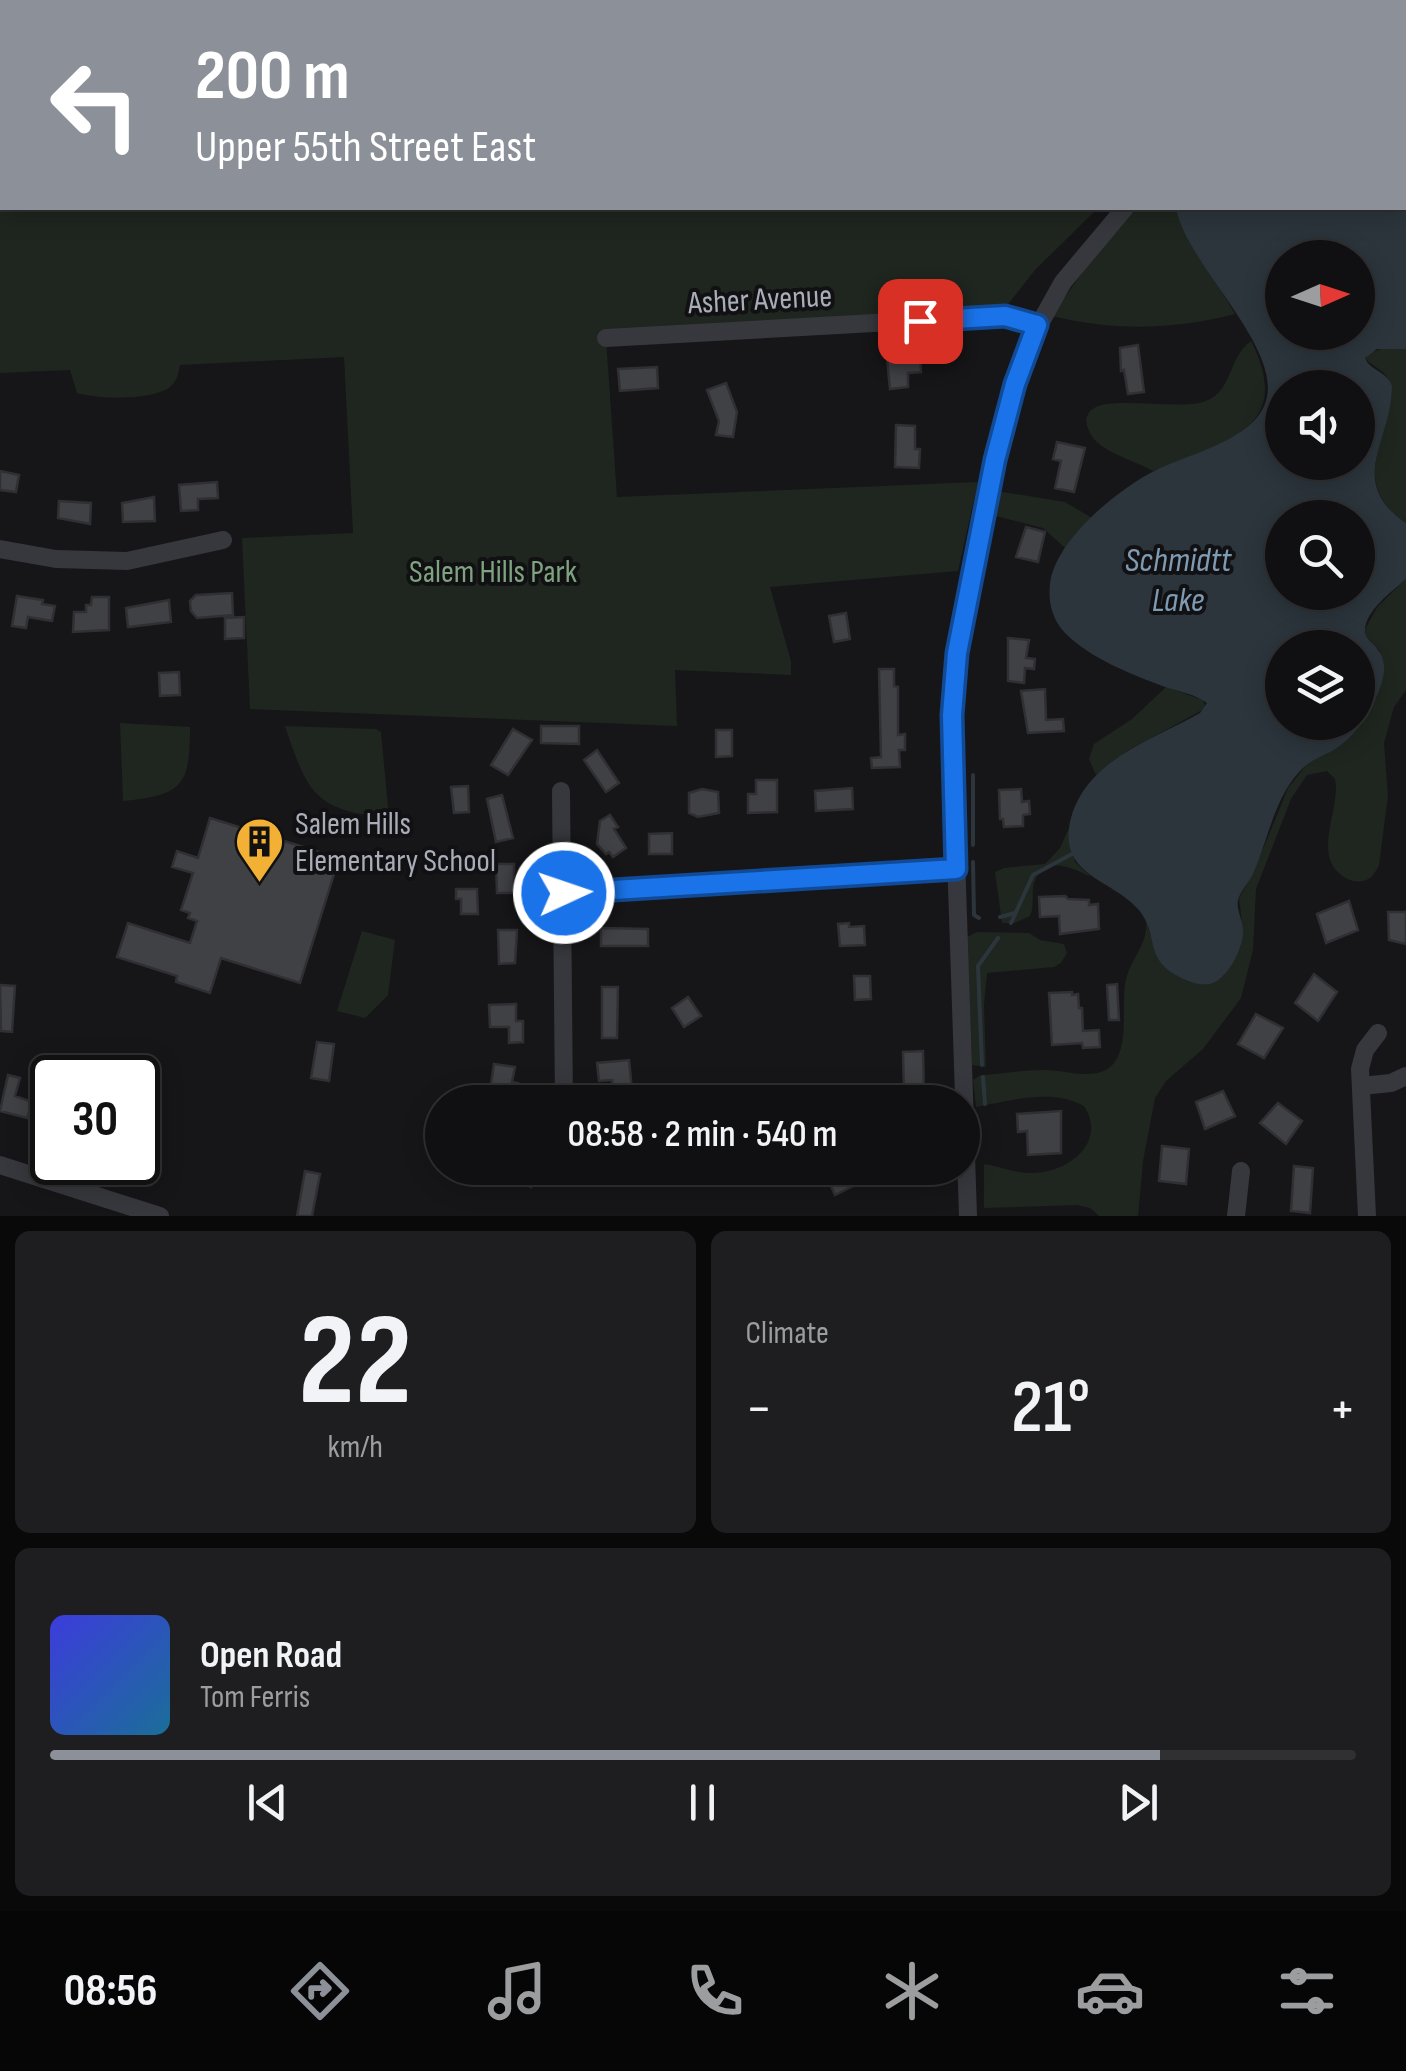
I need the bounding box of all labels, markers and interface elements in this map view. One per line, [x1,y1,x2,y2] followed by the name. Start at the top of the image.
[195,35,350,119] text: 200 m
[30,40,160,170] icon: left
[195,120,536,175] text: Upper 55th Street East
[1265,240,1375,350] north arrow
[1265,240,1375,740] map controls
[686,277,833,323] street label: Asher Avenue
[878,279,963,364] pin
[893,294,948,349] icon: arrive
[1265,370,1375,480] button: sound
[1265,500,1375,610] button: search
[1125,539,1233,622] water label: Schmidtt Lake
[409,553,577,592] park label: Salem Hills Park
[1265,630,1375,740] button: layers
[295,805,496,881] place label: Salem Hills Elementary School
[234,816,286,884] building icon: Salem Hills Elementary School
[512,841,616,945] position arrow
[30,1055,160,1185] speed limit sign: 30
[568,1112,837,1157] text: 08:58 · 2 min · 540 m
[298,1285,412,1441] text: 22
[746,1314,829,1353] text: Climate
[1011,1363,1090,1454] text: 21°
[746,1376,772,1443] text: −
[1329,1376,1356,1443] text: +
[328,1428,383,1467] text: km/h
[200,1633,342,1678] text: Open Road
[200,1678,310,1717] text: Tom Ferris
[240,1775,295,1830] icon: previous
[675,1775,730,1830] icon: pause
[1111,1775,1166,1830] icon: next
[285,1956,355,2026] icon: directions
[482,1956,552,2026] icon: music
[680,1956,750,2026] icon: phone
[877,1956,947,2026] icon: climate
[1075,1956,1145,2026] icon: car
[1272,1956,1342,2026] icon: filters
[64,1964,157,2019] text: 08:56

